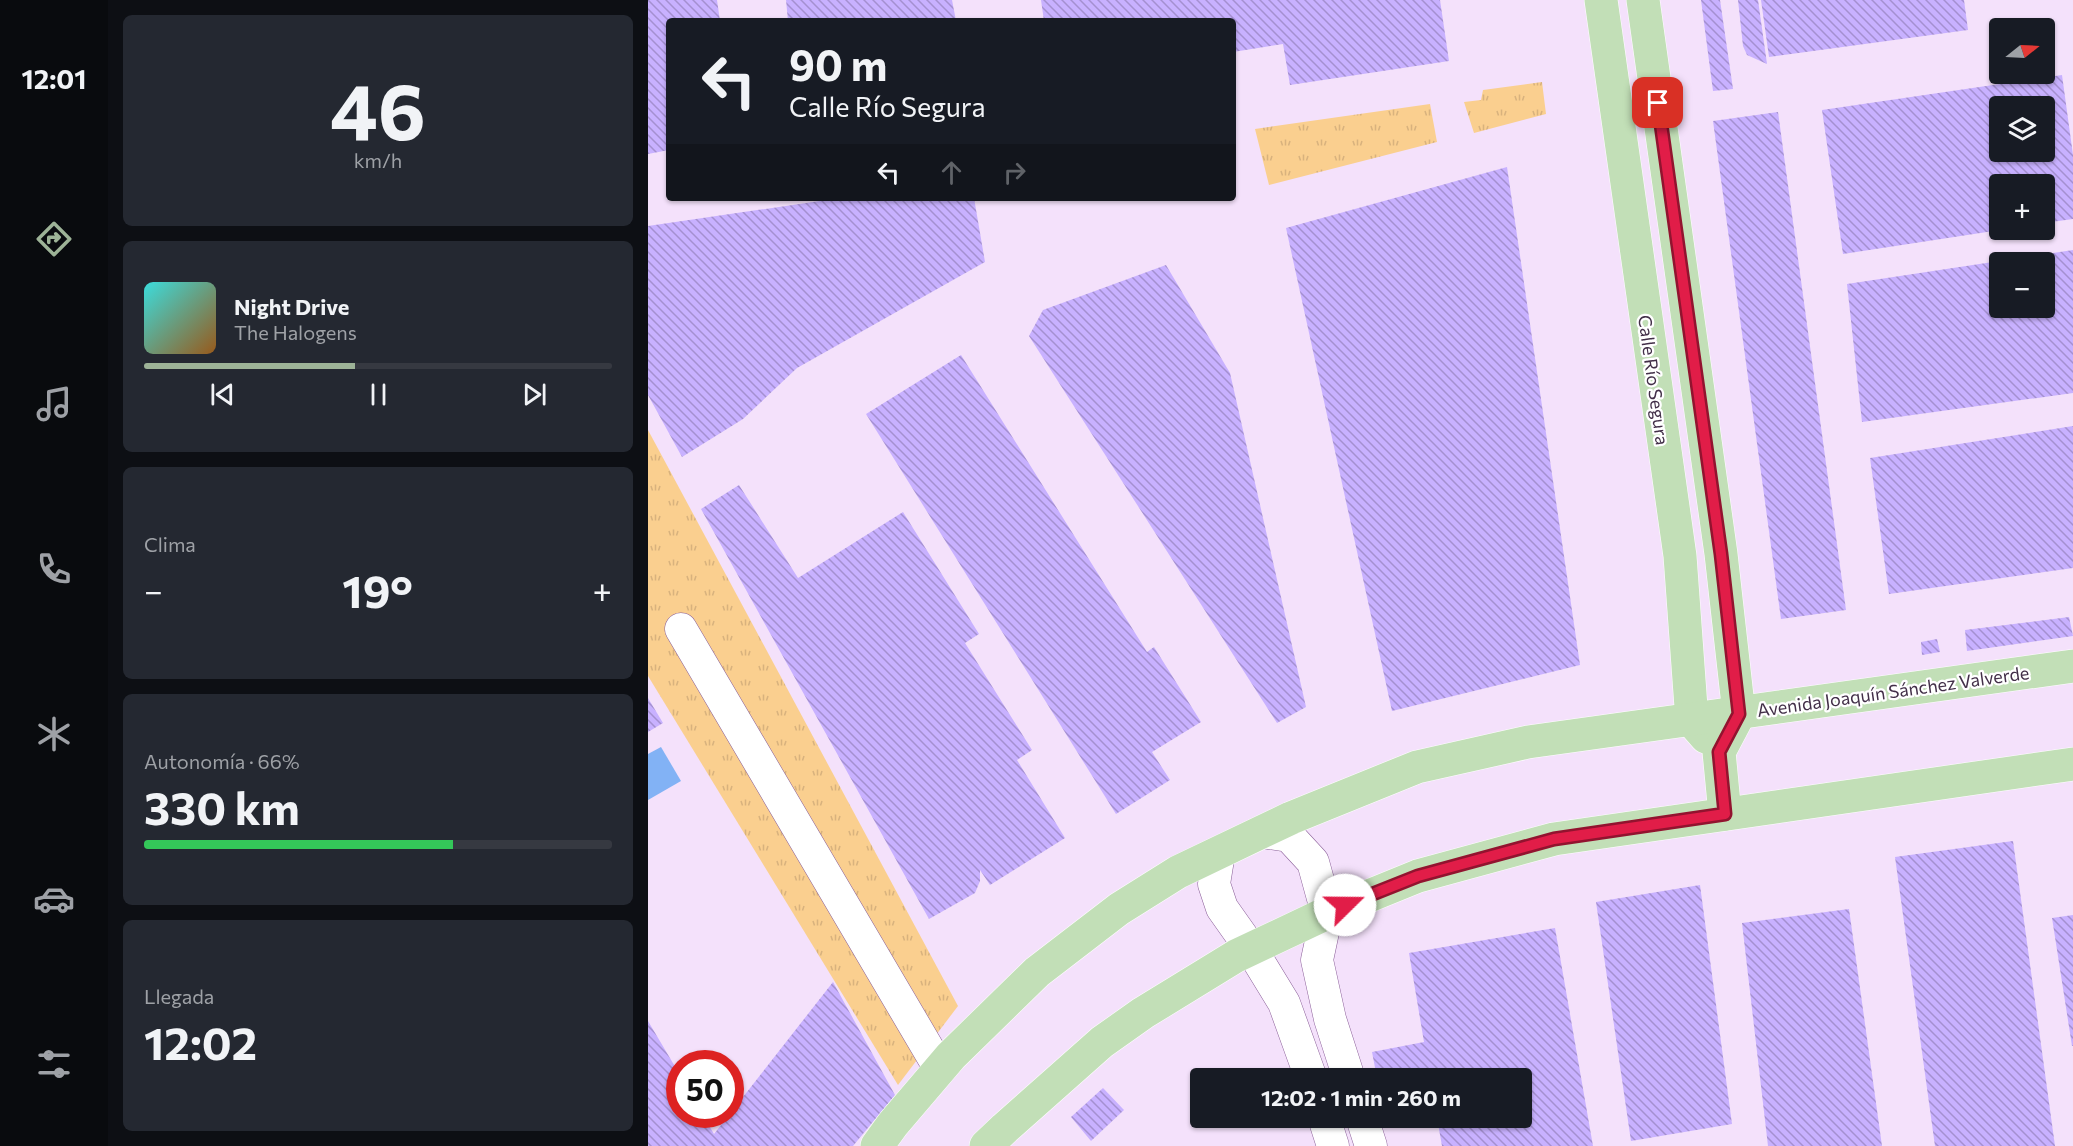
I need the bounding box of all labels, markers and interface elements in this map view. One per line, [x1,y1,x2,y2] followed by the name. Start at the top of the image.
[1989,18,2055,84] north arrow
[1989,18,2055,318] map controls
[789,38,888,90] text: 90 m
[690,42,768,120] icon: left
[330,61,426,156] text: 46
[22,62,86,95] text: 12:01
[1632,77,1683,128] pin
[1641,86,1674,119] icon: arrive
[789,90,986,123] text: Calle Río Segura
[1989,96,2055,162] button: layers
[354,148,402,172] text: km/h
[872,156,905,189] icon: left
[935,156,968,189] icon: ahead
[998,156,1031,189] icon: right
[1989,174,2055,240] button: +
[33,218,75,260] icon: directions
[1989,252,2055,318] button: −
[234,293,349,320] text: Night Drive
[1634,314,1674,446] street label: Calle Río Segura
[234,320,357,344] text: The Halogens
[206,378,239,411] icon: previous
[362,378,395,411] icon: pause
[518,378,551,411] icon: next
[33,383,75,425] icon: music
[144,532,196,556] text: Clima
[33,548,75,590] icon: phone
[342,562,413,617] text: 19°
[144,569,163,610] text: −
[593,569,612,610] text: +
[1756,661,2030,721] street label: Avenida Joaquín Sánchez Valverde
[33,713,75,755] icon: climate
[144,749,300,773] text: Autonomía · 66%
[144,779,300,834] text: 330 km
[1313,873,1377,937] position arrow
[33,878,75,920] icon: car
[144,984,214,1008] text: Llegada
[144,1014,257,1069] text: 12:02
[33,1043,75,1085] icon: filters
[666,1050,744,1128] speed limit sign: 50
[1261,1084,1461,1111] text: 12:02 · 1 min · 260 m

